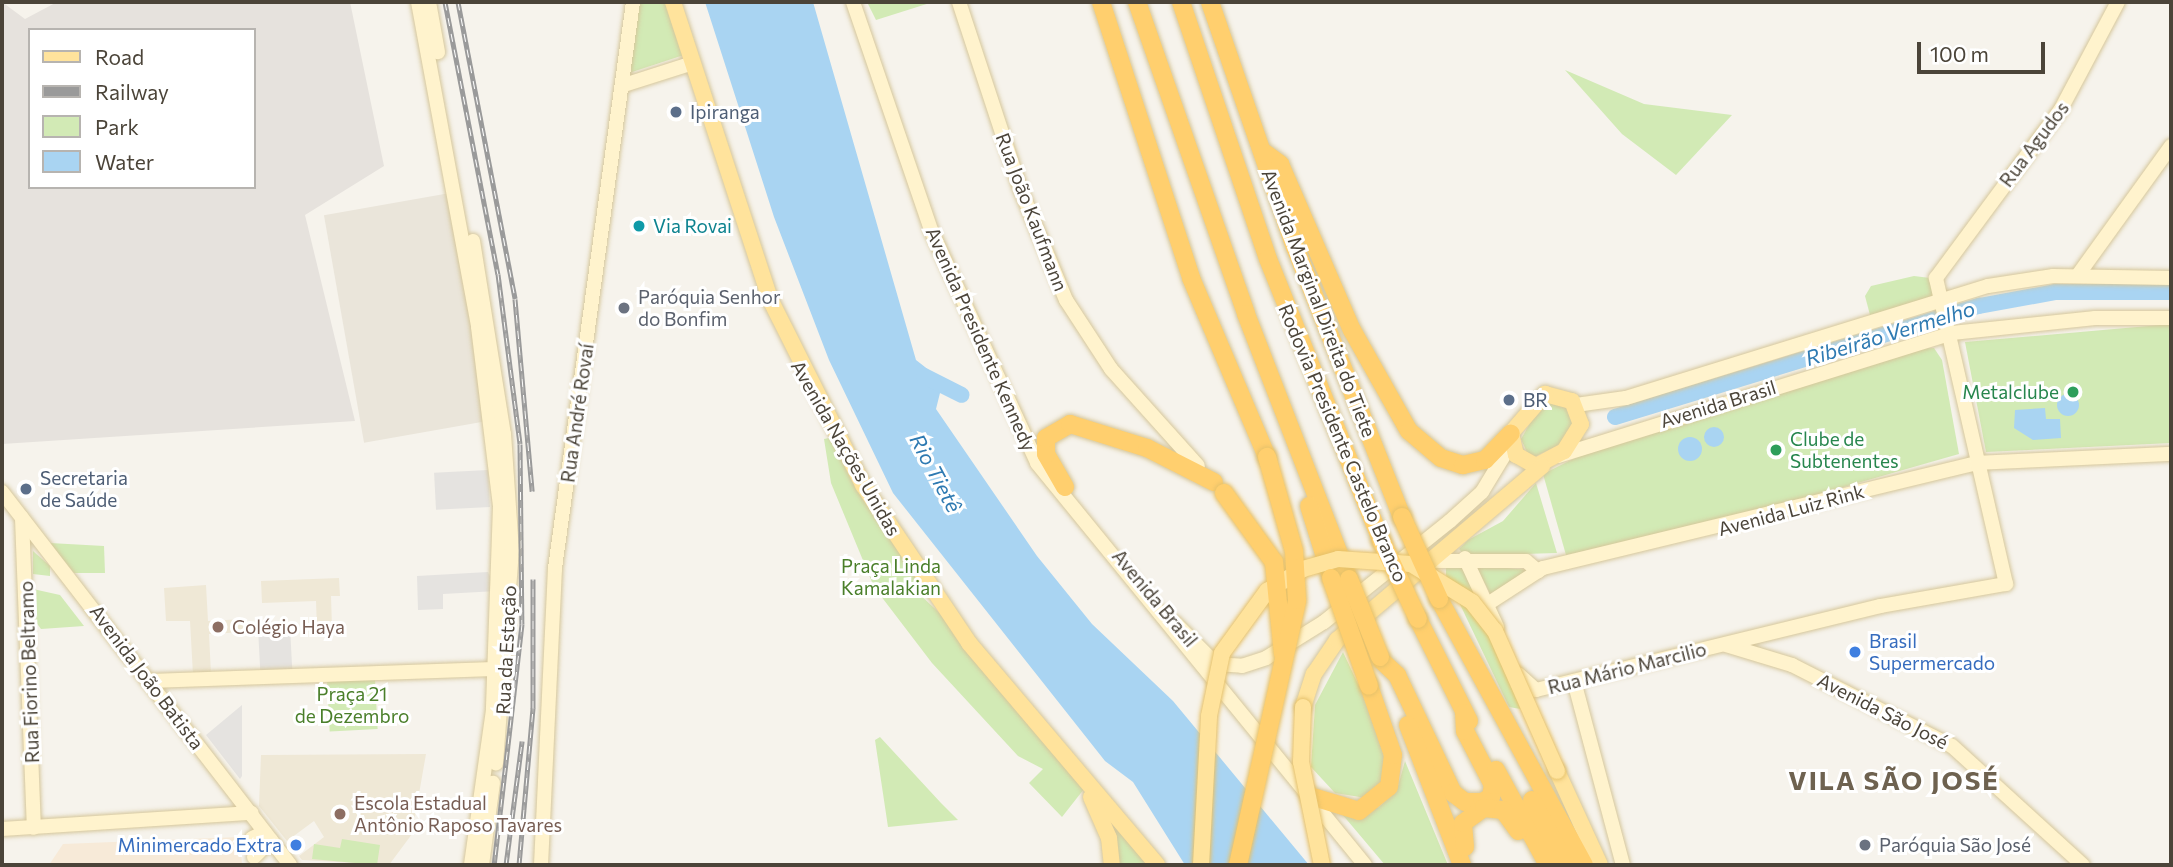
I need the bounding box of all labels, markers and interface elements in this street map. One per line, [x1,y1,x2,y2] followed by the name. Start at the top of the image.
[28,28,256,189] legend
[1921,28,2049,72] scale bar
[1930,41,1989,66] text: 100 m
[95,44,144,69] text: Road
[95,79,169,104] text: Railway
[1994,97,2074,191] street label: Rua Agudos
[690,101,760,123] place label: Ipiranga
[668,104,684,120] marker: Ipiranga
[95,114,139,139] text: Park
[991,130,1073,294] street label: Rua João Kaufmann
[95,149,154,174] text: Water
[1257,166,1381,440] street label: Avenida Marginal Direita do Tiete
[653,215,732,237] place label: Via Rovai
[631,218,647,234] marker: Via Rovai
[921,223,1041,455] street label: Avenida Presidente Kennedy
[638,286,781,330] place label: Paróquia Senhor do Bonfim
[1802,295,1978,371] water label: Ribeirão Vermelho
[616,300,632,316] marker: Paróquia Senhor do Bonfim
[1274,301,1412,585] street label: Rodovia Presidente Castelo Branco
[556,342,598,484] street label: Rua André Rovaí
[786,356,906,540] street label: Avenida Nações Unidas
[1657,376,1779,432] street label: Avenida Brasil
[1962,381,2059,403] place label: Metalclube
[2065,384,2081,400] marker: Metalclube
[1523,389,1548,411] place label: BR
[1501,392,1517,408] marker: BR
[1790,428,1899,472] place label: Clube de Subtenentes
[905,429,967,517] water label: Rio Tietê
[1768,442,1784,458] marker: Clube de Subtenentes
[40,467,128,511] place label: Secretaria de Saúde
[1715,480,1867,540] street label: Avenida Luiz Rink
[18,481,34,497] marker: Secretaria de Saúde
[1108,545,1202,651] street label: Avenida Brasil
[841,555,941,599] park label: Praça Linda Kamalakian
[14,580,44,764] street label: Rua Fiorino Beltramo
[491,585,521,715] street label: Rua da Estação
[85,600,209,754] street label: Avenida João Batista
[232,616,345,638] place label: Colégio Haya
[210,619,226,635] marker: Colégio Haya
[1869,630,1995,674] place label: Brasil Supermercado
[1545,637,1709,699] street label: Rua Mário Marcilio
[1847,644,1863,660] marker: Brasil Supermercado
[1814,668,1952,754] street label: Avenida São José
[295,683,409,727] park label: Praça 21 de Dezembro
[1790,764,1998,796] district label: VILA SÃO JOSÉ
[354,792,562,836] place label: Escola Estadual Antônio Raposo Tavares
[332,806,348,822] marker: Escola Estadual Antônio Raposo Tavares
[117,834,282,856] place label: Minimercado Extra
[1879,834,2031,856] place label: Paróquia São José
[288,837,304,853] marker: Minimercado Extra
[1857,837,1873,853] marker: Paróquia São José

